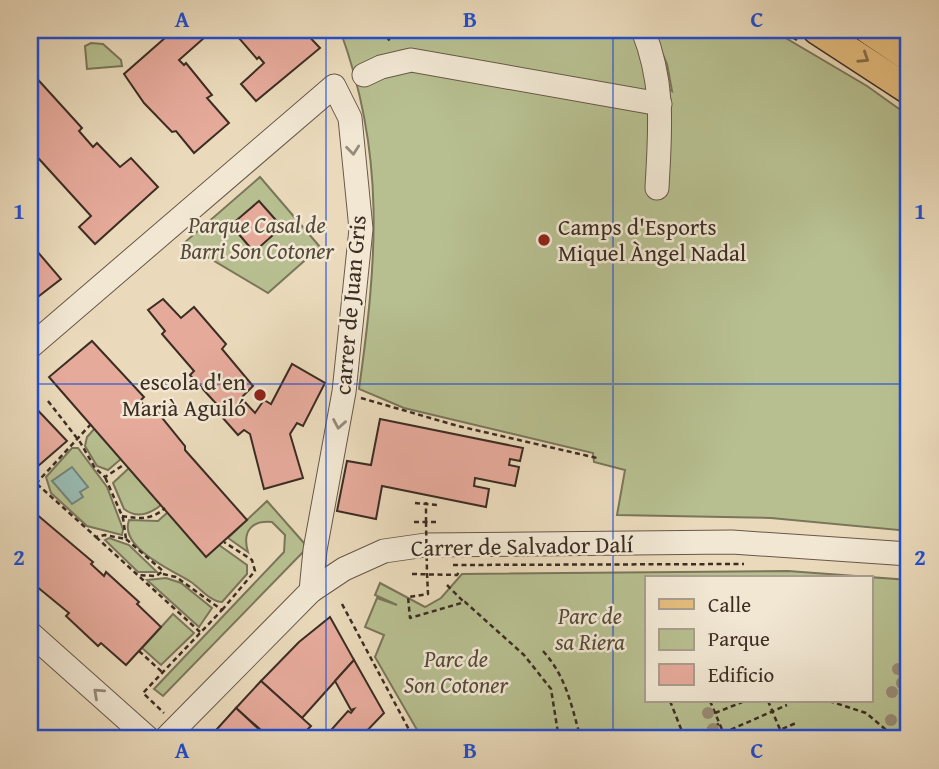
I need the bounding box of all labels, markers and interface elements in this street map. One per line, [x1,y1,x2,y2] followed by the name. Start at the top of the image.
[175,2,190,35] text: A
[463,2,477,35] text: B
[750,2,764,35] text: C
[856,50,869,63] one-way arrow
[346,144,361,156] one-way arrow
[13,194,25,227] text: 1
[914,194,926,227] text: 1
[179,208,336,267] park label: Parque Casal de Barri Son Cotoner
[558,210,746,269] place label: Camps d'Esports Miquel Àngel Nadal
[325,214,374,396] street label: carrer de Juan Gris
[536,232,552,248] marker: Camps d'Esports Miquel Àngel Nadal
[122,365,246,424] place label: escola d'en Marià Aguiló
[252,387,268,403] marker: escola d'en Marià Aguiló
[332,418,347,430] one-way arrow
[411,527,634,564] street label: Carrer de Salvador Dalí
[13,540,25,573] text: 2
[914,540,926,573] text: 2
[645,576,872,702] legend
[708,589,751,620] text: Calle
[554,599,625,658] park label: Parc de sa Riera
[708,623,770,654] text: Parque
[404,642,510,701] park label: Parc de Son Cotoner
[708,659,774,690] text: Edificio
[94,689,107,701] one-way arrow
[175,733,190,766] text: A
[463,733,477,766] text: B
[750,733,764,766] text: C

